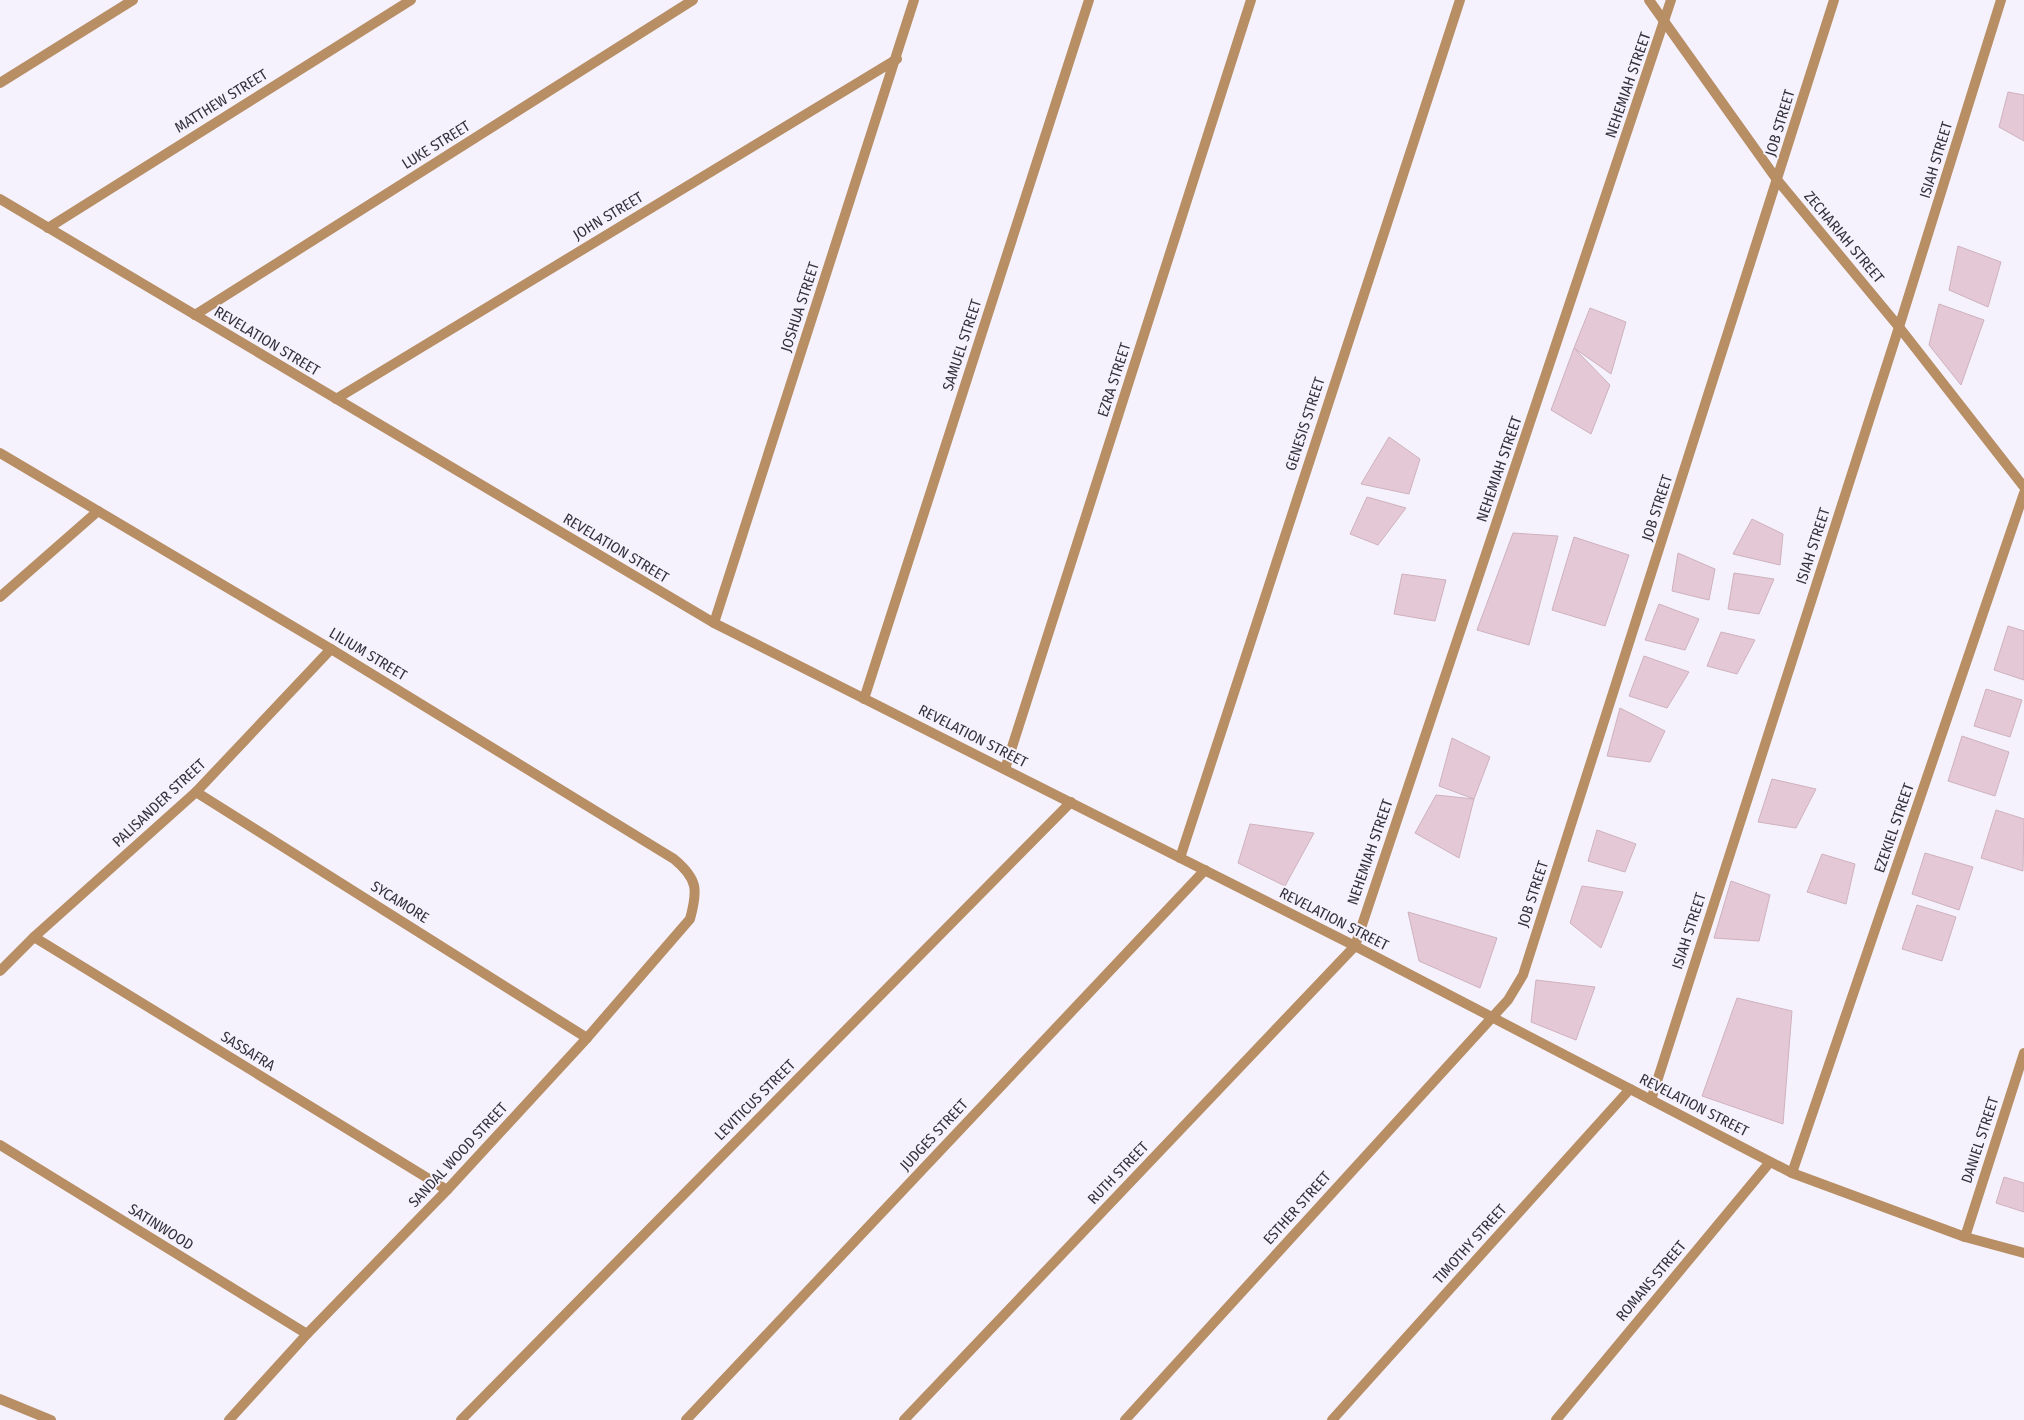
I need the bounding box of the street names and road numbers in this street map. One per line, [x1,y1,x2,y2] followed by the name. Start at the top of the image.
[1601,30,1655,140] street label: NEHEMIAH STREET
[171,65,271,137] street label: MATTHEW STREET
[1761,88,1799,158] street label: JOB STREET
[399,117,473,173] street label: LUKE STREET
[1916,120,1956,200] street label: ISIAH STREET
[1800,187,1888,287] street label: ZECHARIAH STREET
[570,188,646,244] street label: JOHN STREET
[777,260,823,354] street label: JOSHUA STREET
[939,297,985,393] street label: SAMUEL STREET
[211,302,323,380] street label: REVELATION STREET
[1094,341,1134,419] street label: EZRA STREET
[1281,375,1329,473] street label: GENESIS STREET
[1472,414,1526,524] street label: NEHEMIAH STREET
[1638,473,1676,543] street label: JOB STREET
[1792,506,1834,586] street label: ISIAH STREET
[560,509,672,587] street label: REVELATION STREET
[326,624,410,684] street label: LILIUM STREET
[916,701,1031,771] street label: REVELATION STREET
[109,755,209,851] street label: PALISANDER STREET
[1870,781,1918,875] street label: EZEKIEL STREET
[1343,797,1397,907] street label: NEHEMIAH STREET
[1514,859,1552,929] street label: JOB STREET
[368,877,432,927] street label: SYCAMORE
[1277,884,1392,954] street label: REVELATION STREET
[1668,891,1710,971] street label: ISIAH STREET
[218,1027,278,1075] street label: SASSAFRA
[711,1056,799,1144] street label: LEVITICUS STREET
[1637,1070,1752,1140] street label: REVELATION STREET
[1958,1094,2002,1186] street label: DANIEL STREET
[896,1095,972,1175] street label: JUDGES STREET
[405,1099,511,1211] street label: SANDAL WOOD STREET
[1084,1138,1152,1208] street label: RUTH STREET
[1260,1168,1335,1248] street label: ESTHER STREET
[125,1200,197,1254] street label: SATINWOOD
[1430,1201,1510,1287] street label: TIMOTHY STREET
[1612,1237,1690,1325] street label: ROMANS STREET

